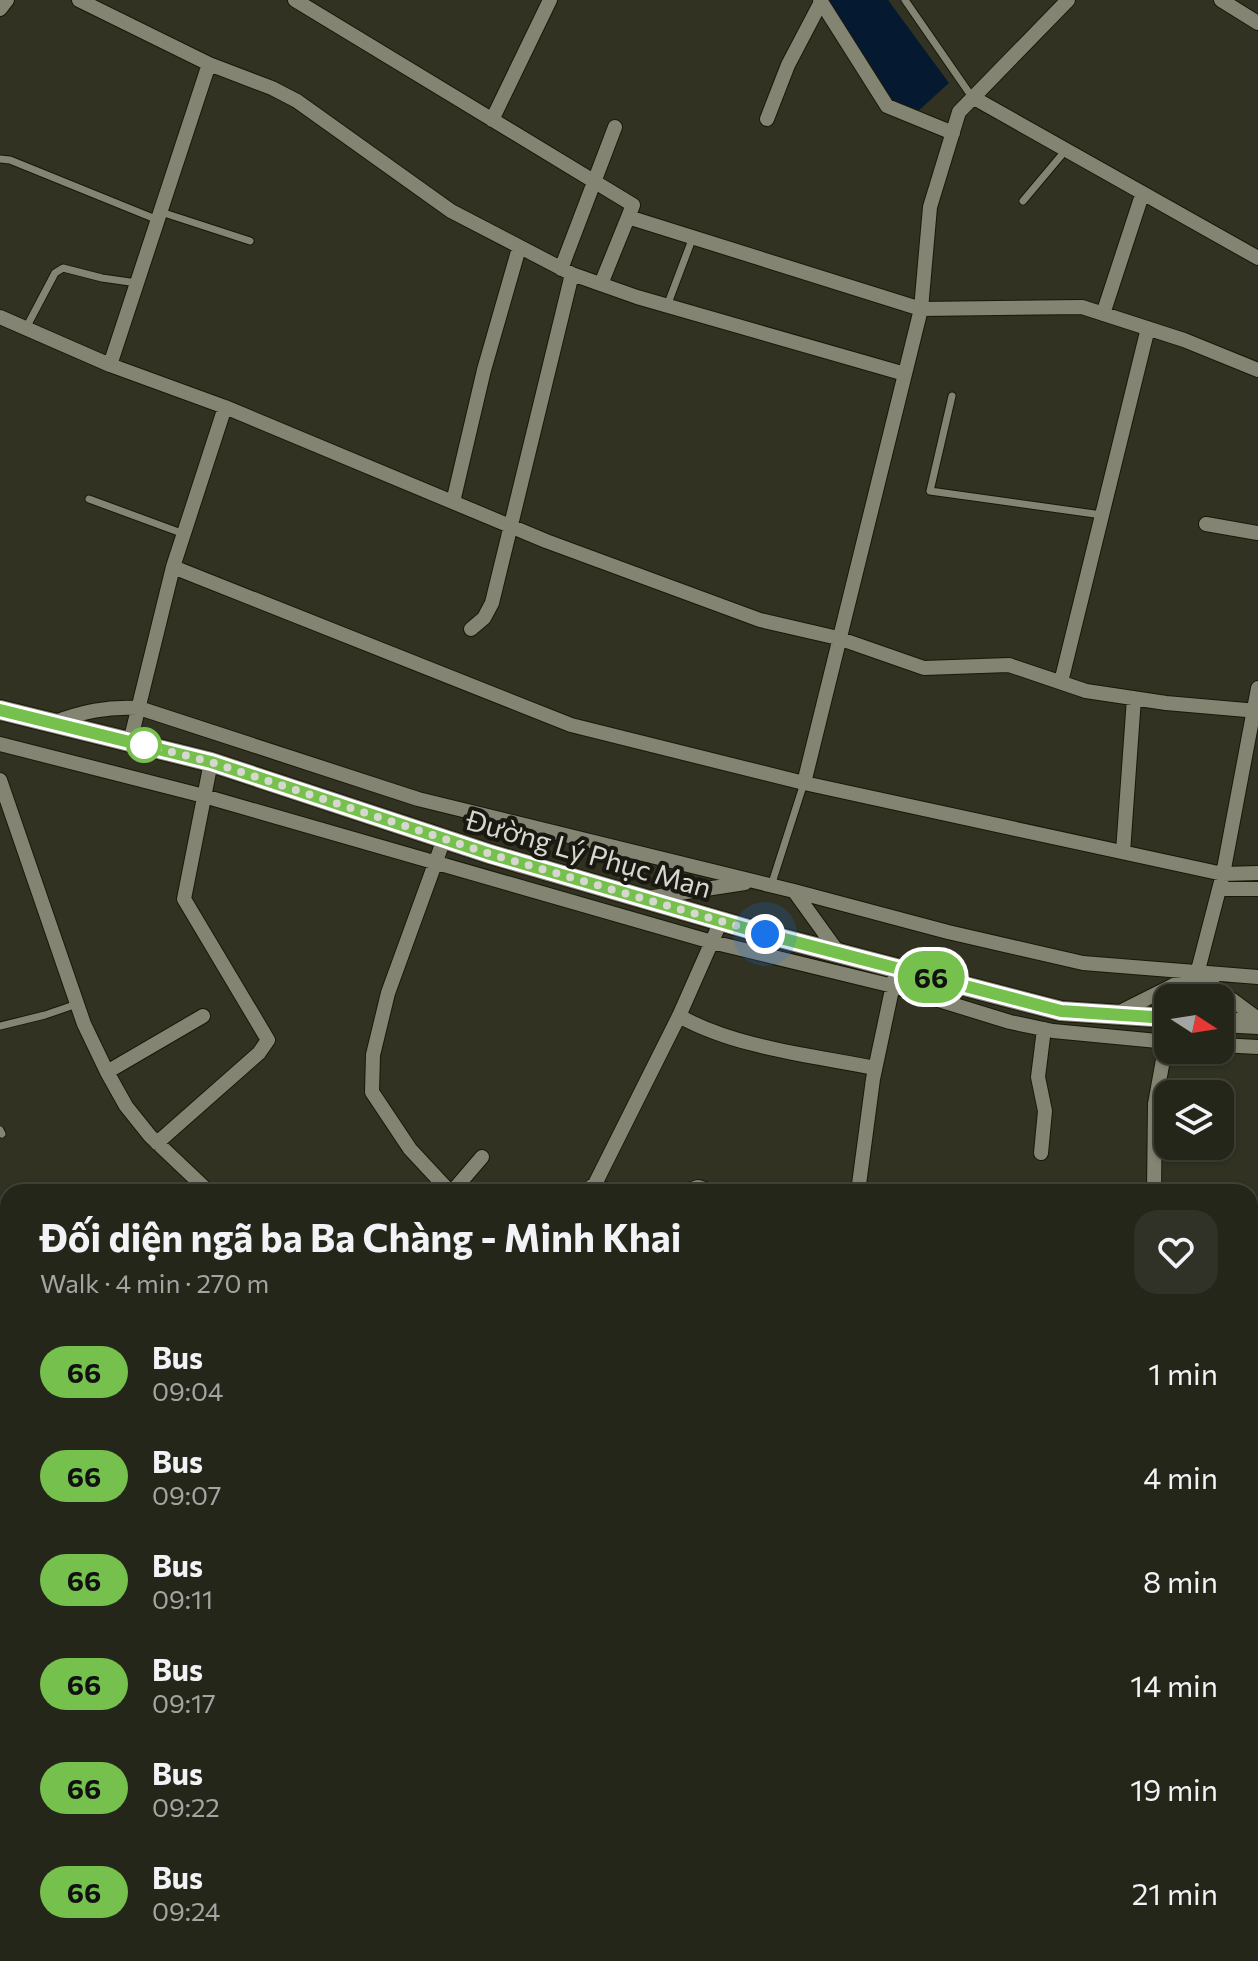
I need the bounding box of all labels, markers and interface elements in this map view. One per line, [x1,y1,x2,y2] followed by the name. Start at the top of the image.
[127,728,161,762] unlabelled marker
[462,801,715,904] street label: Đường Lý Phục Man
[745,914,785,954] your location
[895,951,967,1003] line badge: 66
[914,960,948,994] text: 66
[1154,984,1234,1064] north arrow
[1154,984,1234,1160] map controls
[1154,1080,1234,1160] button: layers
[1134,1210,1218,1294] button: heart
[40,1213,681,1260] text: Đối diện ngã ba Ba Chàng - Minh Khai
[40,1267,269,1298] text: Walk · 4 min · 270 m
[152,1338,203,1375] text: Bus
[1148,1354,1218,1391] text: 1 min
[67,1355,101,1389] text: 66
[152,1375,223,1406] text: 09:04
[152,1442,203,1479] text: Bus
[1143,1458,1218,1495] text: 4 min
[67,1459,101,1493] text: 66
[152,1479,221,1510] text: 09:07
[152,1546,203,1583] text: Bus
[1143,1562,1218,1599] text: 8 min
[67,1563,101,1597] text: 66
[152,1583,213,1614] text: 09:11
[152,1650,203,1687] text: Bus
[1130,1666,1218,1703] text: 14 min
[67,1667,101,1701] text: 66
[152,1687,216,1718] text: 09:17
[152,1754,203,1791] text: Bus
[1130,1770,1218,1807] text: 19 min
[67,1771,101,1805] text: 66
[152,1791,220,1822] text: 09:22
[152,1858,203,1895] text: Bus
[1132,1874,1218,1911] text: 21 min
[67,1875,101,1909] text: 66
[152,1895,220,1926] text: 09:24

